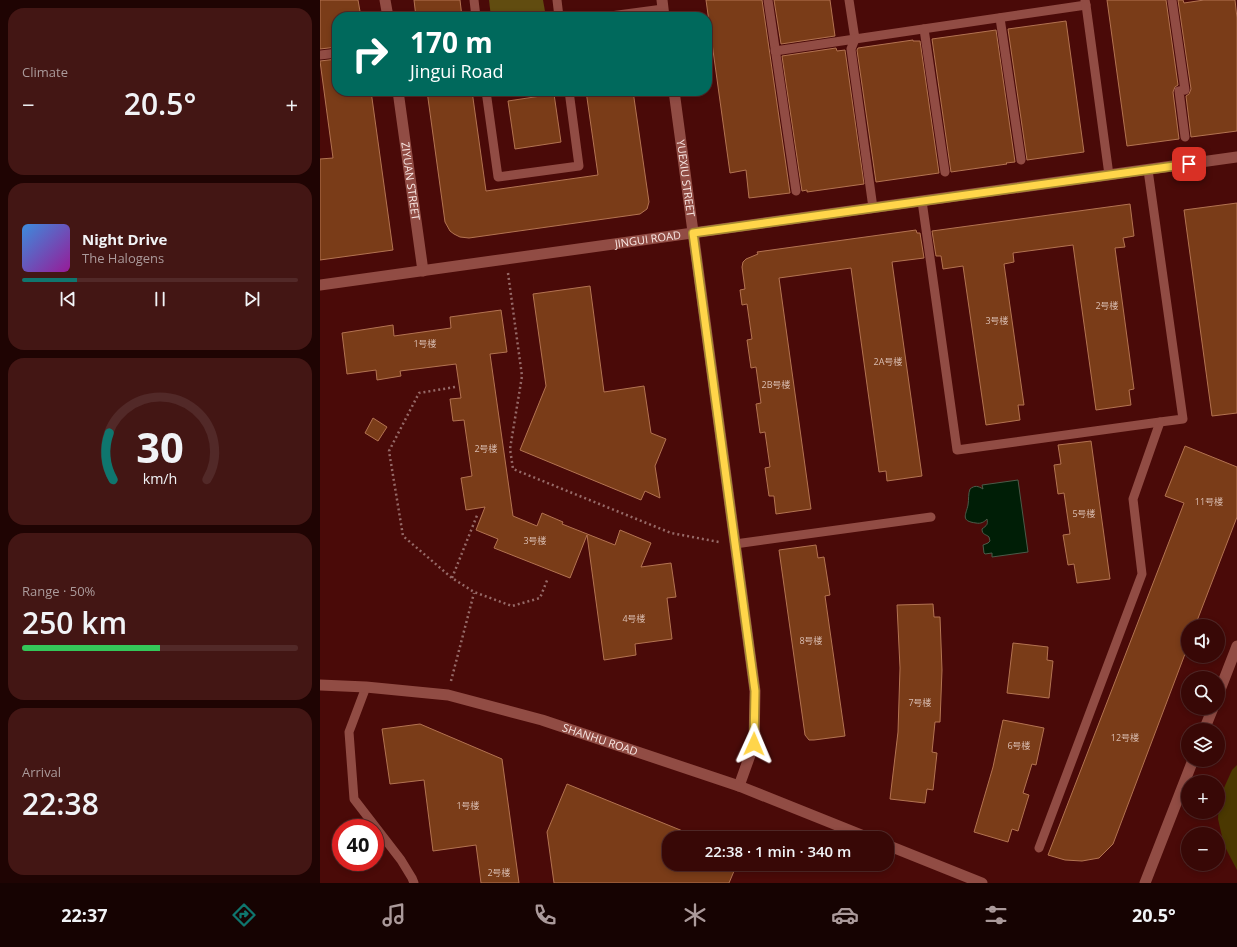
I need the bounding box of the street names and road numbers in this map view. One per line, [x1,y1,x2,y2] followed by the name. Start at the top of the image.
[674,139,699,218] street label: YUEXIU STREET
[398,141,424,221] street label: ZIYUAN STREET
[613,227,682,251] street label: JINGUI ROAD
[561,719,640,759] street label: SHANHU ROAD

